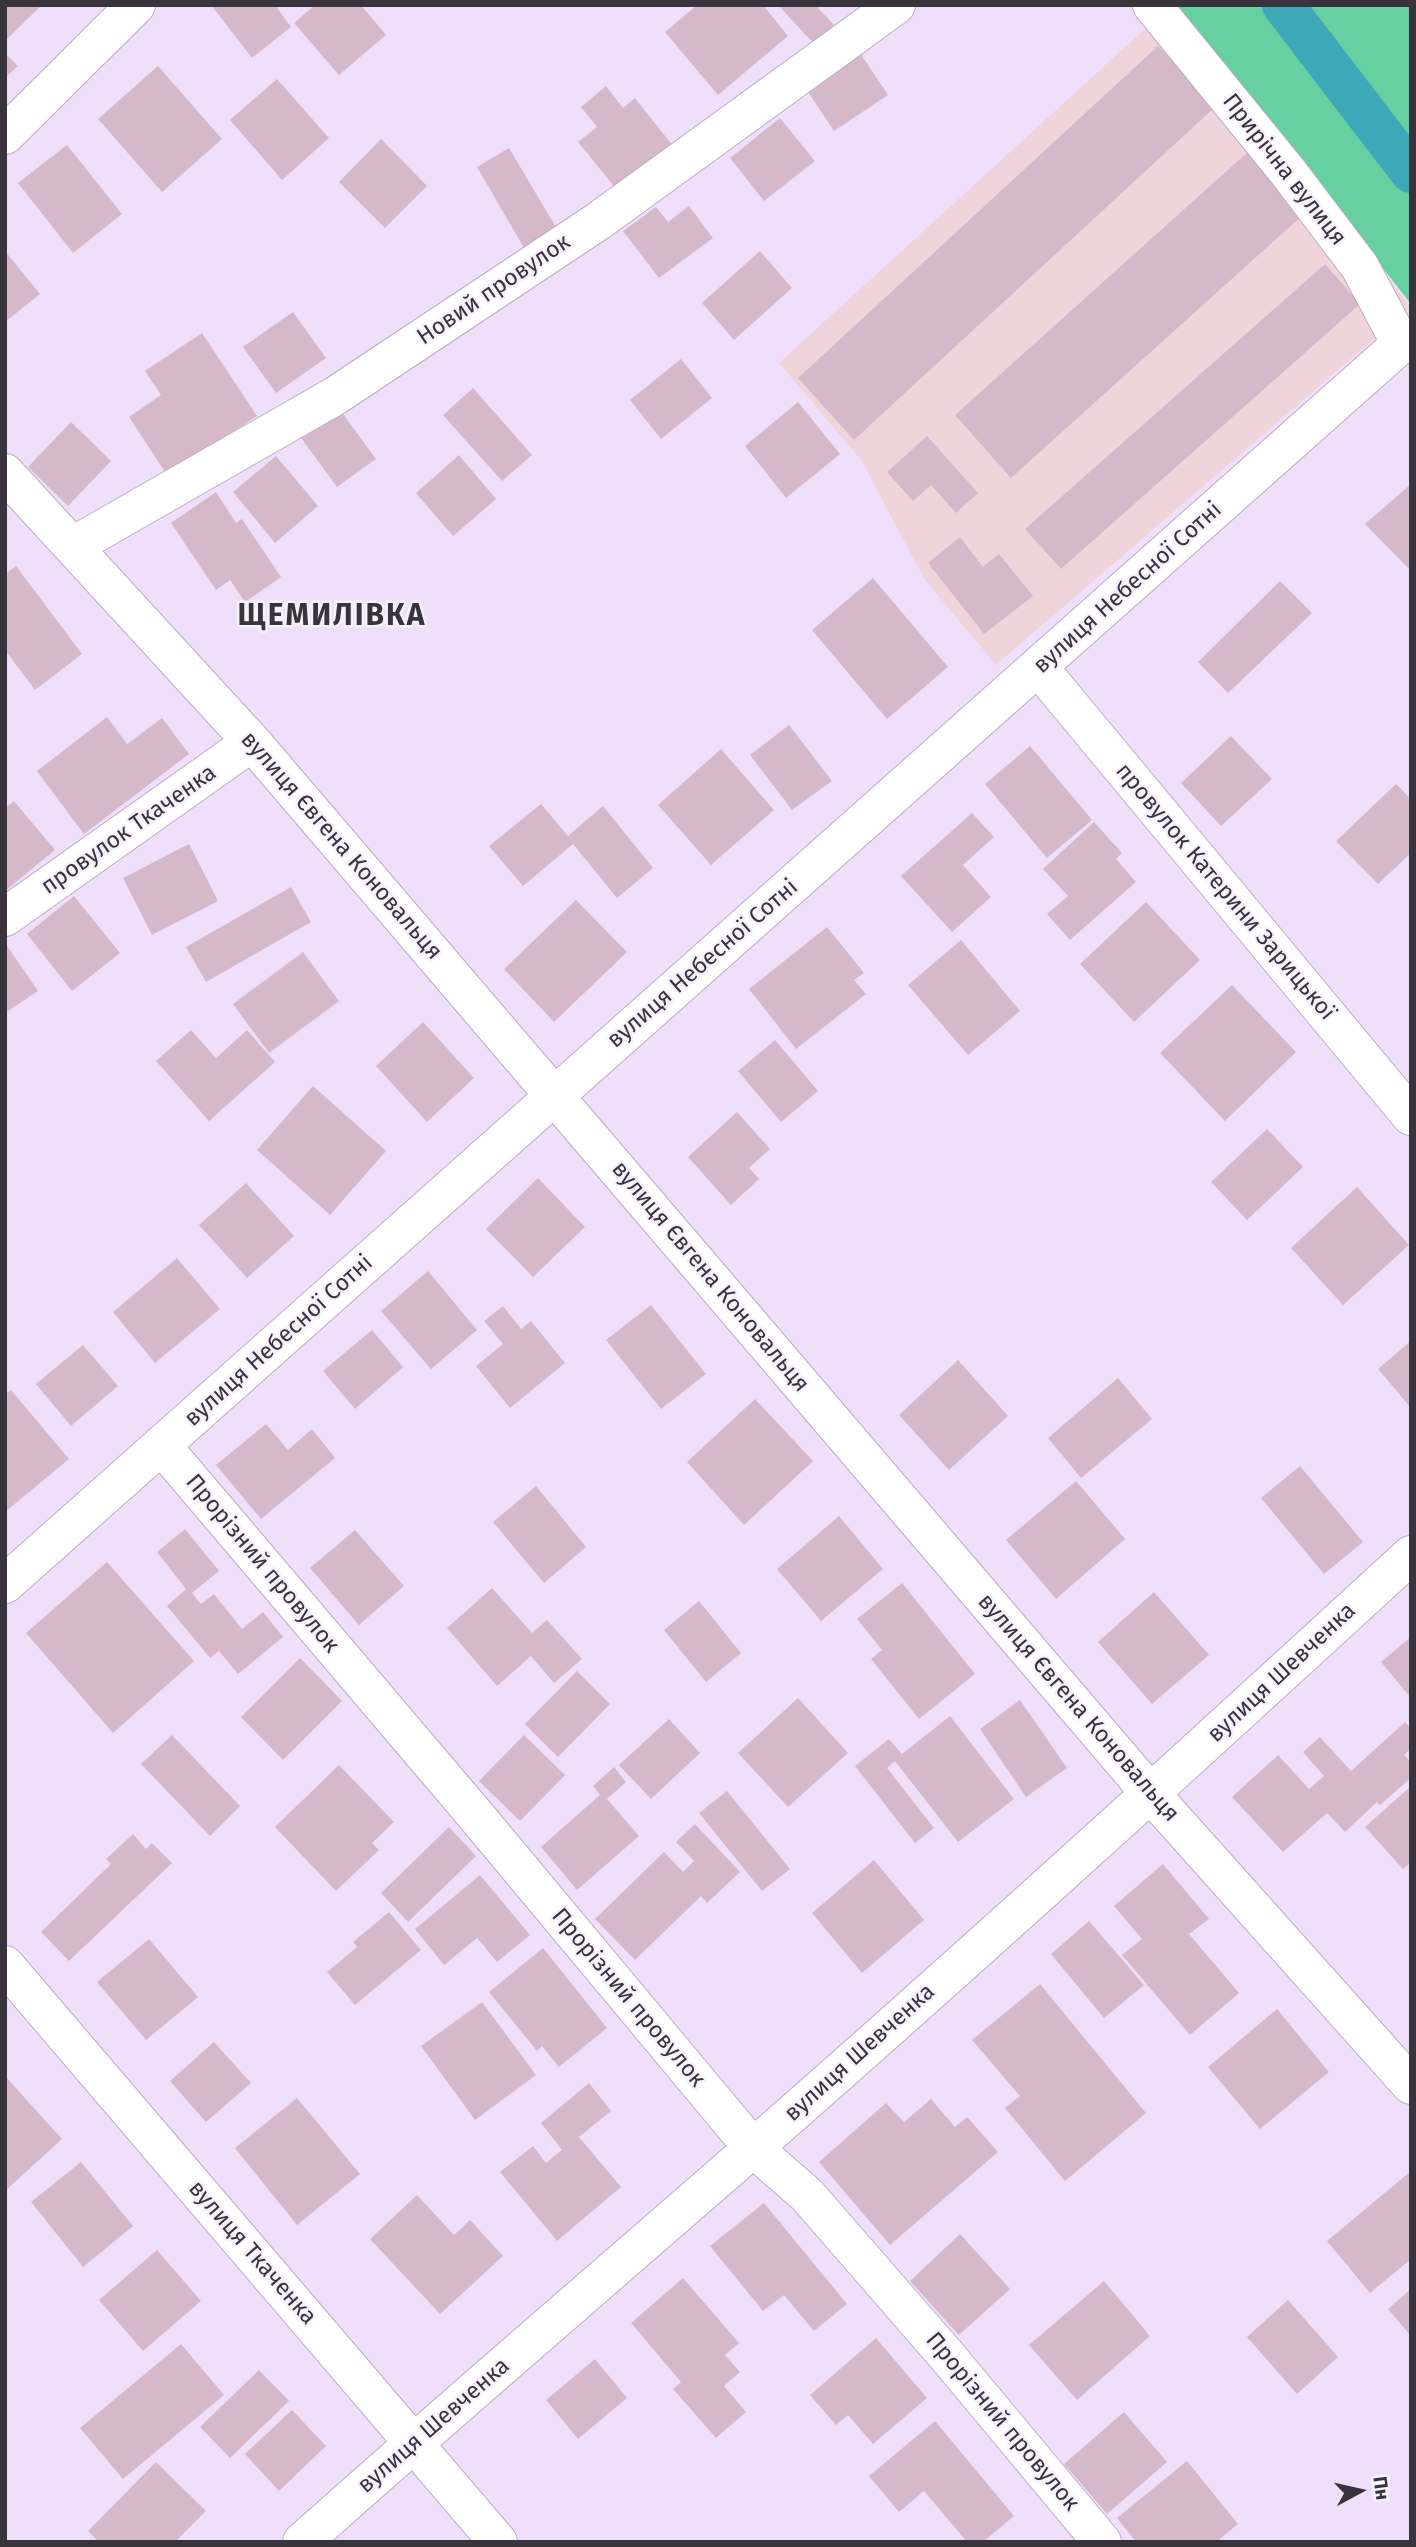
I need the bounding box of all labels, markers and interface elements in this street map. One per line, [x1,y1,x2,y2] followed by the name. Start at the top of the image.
[1216,89,1352,251] street label: Прирічна вулиця
[412,229,576,351] street label: Новий провулок
[1028,496,1228,680] street label: вулиця Небесної Сотні
[239,599,425,635] district label: ЩЕМИЛІВКА
[235,726,447,966] street label: вулиця Євгена Коновальця
[1109,758,1341,1026] street label: провулок Катерини Зарицької
[36,759,222,901] street label: провулок Ткаченка
[602,874,804,1054] street label: вулиця Небесної Сотні
[605,1156,815,1398] street label: вулиця Євгена Коновальця
[179,1249,379,1433] street label: вулиця Небесної Сотні
[179,1469,345,1659] street label: Прорізний провулок
[972,1588,1184,1828] street label: вулиця Євгена Коновальця
[1202,1597,1362,1749] street label: вулиця Шевченка
[545,1903,711,2093] street label: Прорізний провулок
[779,1978,941,2128] street label: вулиця Шевченка
[182,2176,322,2330] street label: вулиця Ткаченка
[919,2327,1085,2517] street label: Прорізний провулок
[352,2352,516,2500] street label: вулиця Шевченка
[1325,2456,1395,2526] north arrow
[1368,2475,1394,2501] text: Пн

